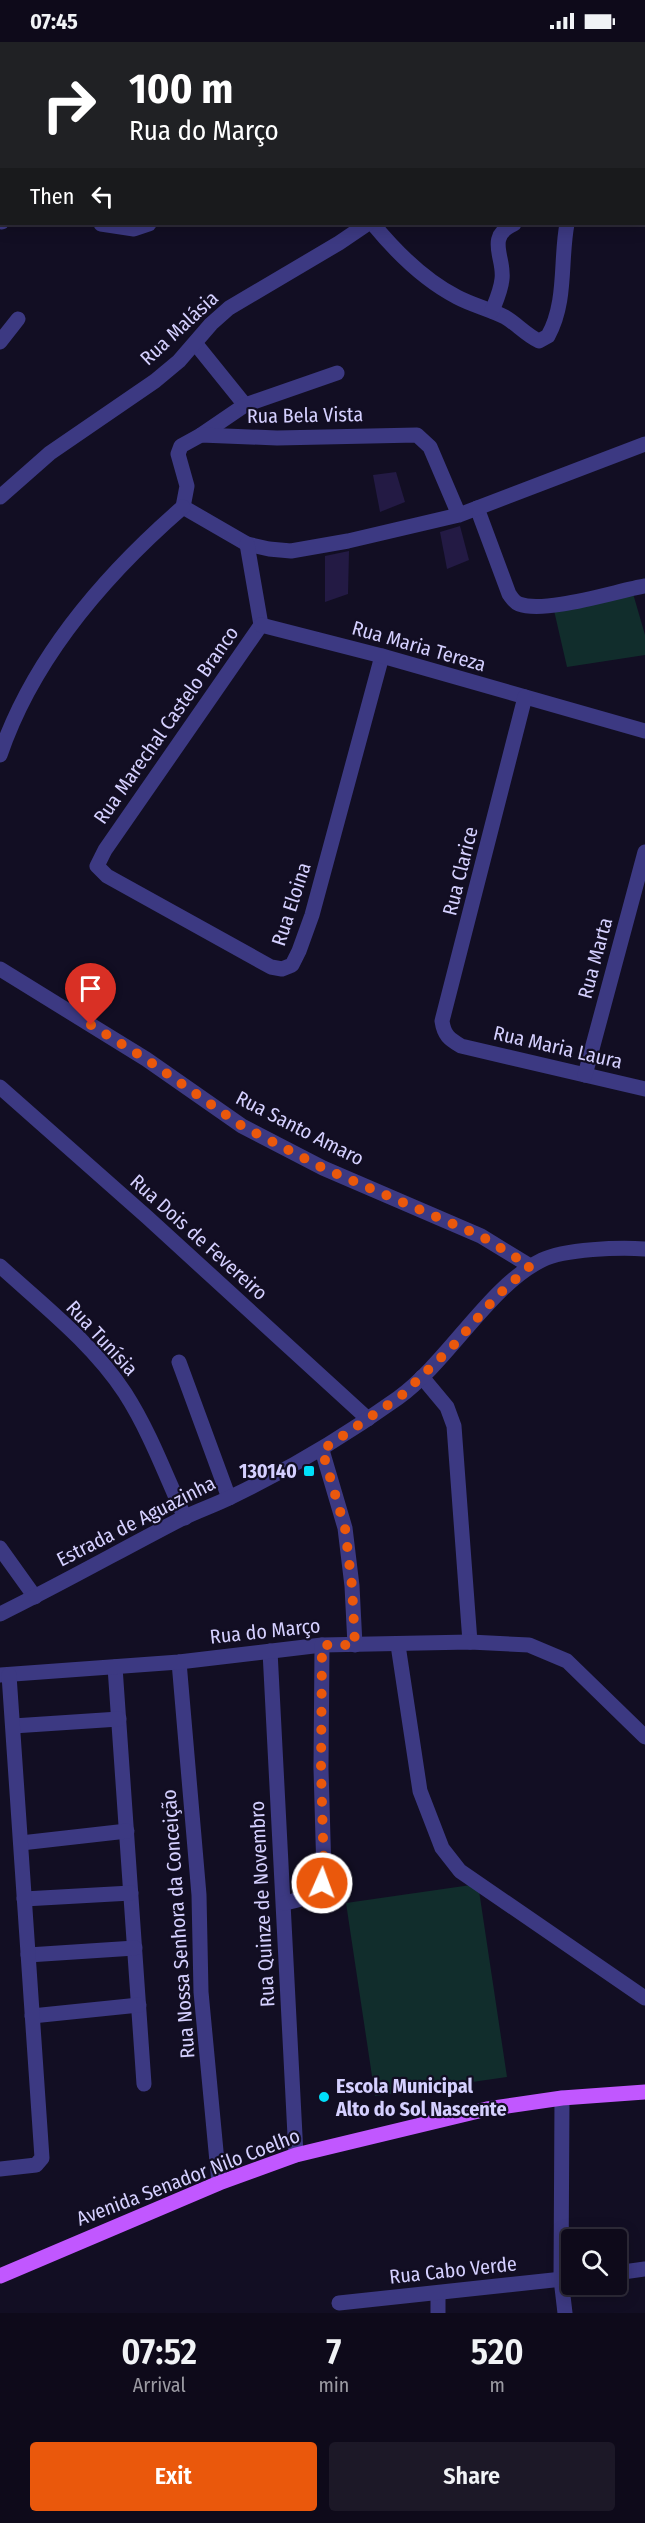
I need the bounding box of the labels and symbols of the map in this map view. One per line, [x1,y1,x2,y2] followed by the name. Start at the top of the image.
[135,286,223,370] street label: Rua Malásia
[247,402,363,428] street label: Rua Bela Vista
[349,615,489,677] street label: Rua Maria Tereza
[89,622,243,828] street label: Rua Marechal Castelo Branco
[437,824,483,918] street label: Rua Clarice
[266,859,316,949] street label: Rua Eloina
[573,915,617,1001] street label: Rua Marta
[65,963,116,1025] pin
[491,1021,625,1073] street label: Rua Maria Laura
[232,1085,368,1171] street label: Rua Santo Amaro
[125,1169,273,1305] street label: Rua Dois de Fevereiro
[61,1296,143,1380] street label: Rua Tunísia
[239,1459,297,1483] place label: 130140
[302,1464,316,1478] marker: 130140
[53,1471,219,1571] street label: Estrada de Aguazinha
[209,1613,321,1649] street label: Rua do Março
[157,1789,199,2059] street label: Rua Nossa Senhora da Conceição
[245,1800,279,2008] street label: Rua Quinze de Novembro
[290,1851,354,1915] position arrow
[335,2074,507,2121] place label: Escola Municipal Alto do Sol Nascente
[317,2090,331,2104] marker: Escola Municipal Alto do Sol Nascente
[73,2123,303,2231] street label: Avenida Senador Nilo Coelho
[388,2251,518,2289] street label: Rua Cabo Verde

